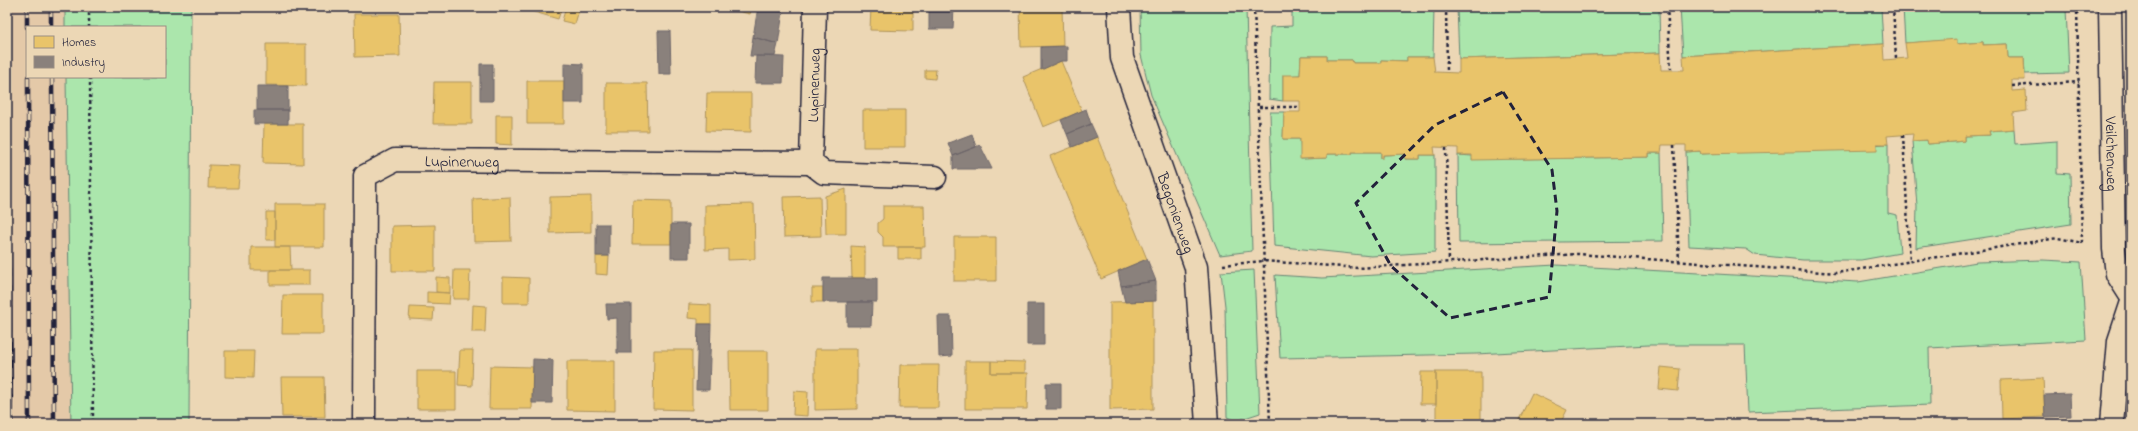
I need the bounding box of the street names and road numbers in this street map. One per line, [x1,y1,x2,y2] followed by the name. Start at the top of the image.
[802,48,828,123] street label: Lupinenweg
[2098,115,2123,192] street label: Veilchenweg
[425,150,499,175] street label: Lupinenweg
[1149,169,1200,257] street label: Begonienweg

